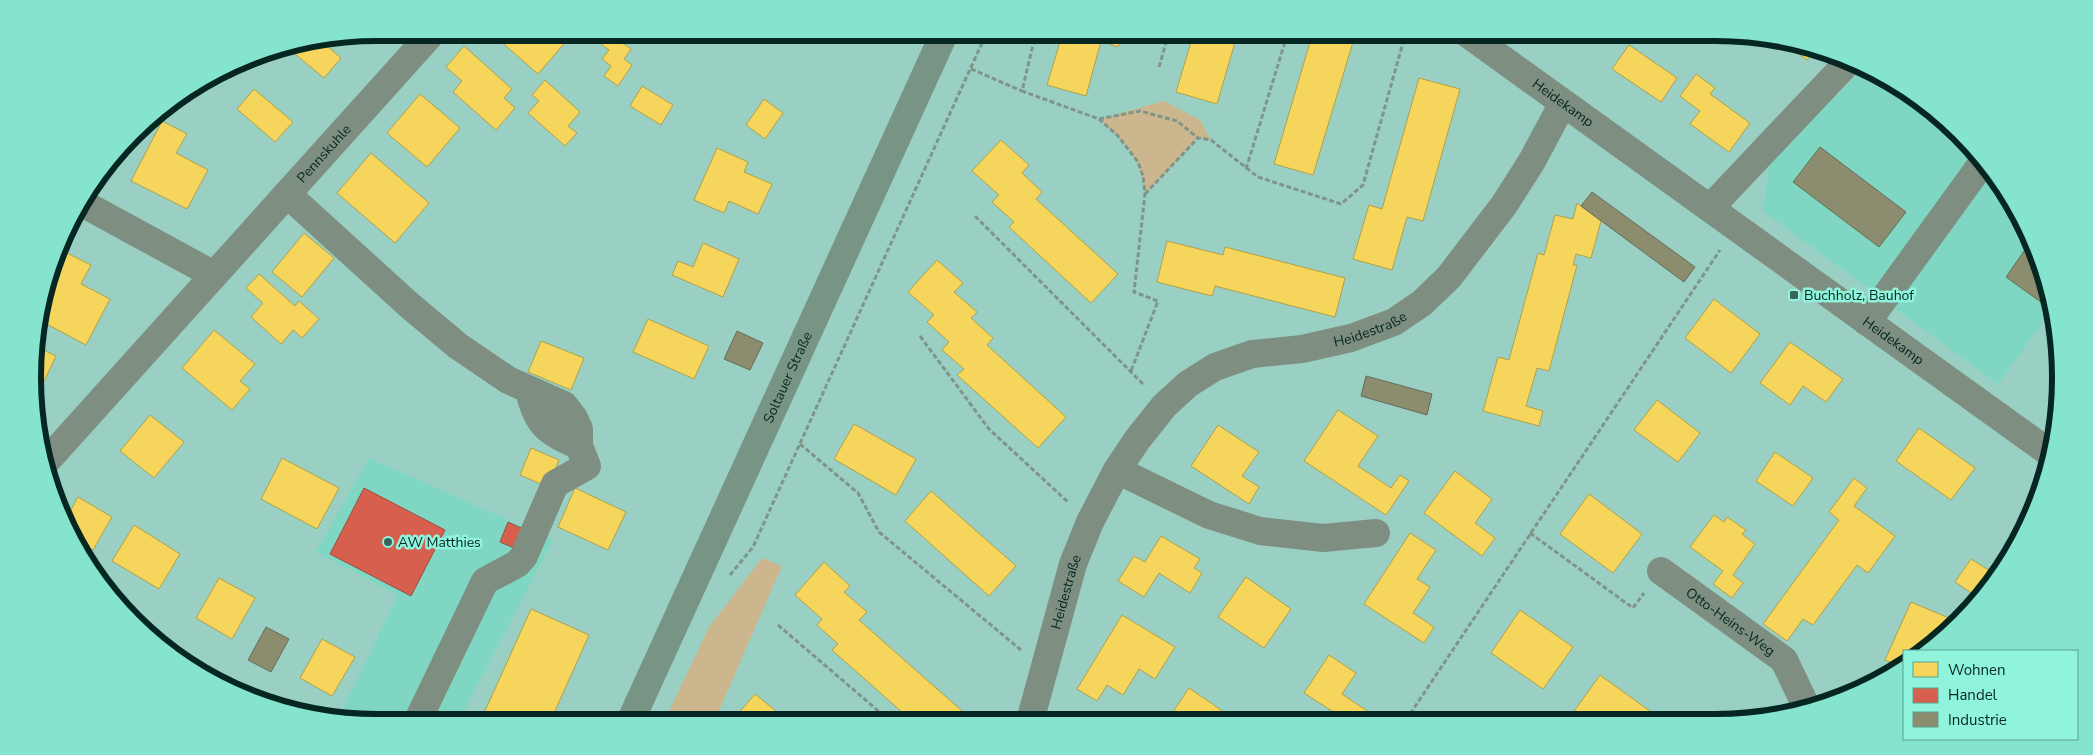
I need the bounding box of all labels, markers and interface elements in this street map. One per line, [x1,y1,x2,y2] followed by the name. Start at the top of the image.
[1528,75,1597,132] street label: Heidekamp
[293,120,356,187] street label: Pennskuhle
[1804,286,1914,305] place label: Buchholz, Bauhof
[1788,289,1800,301] marker: Buchholz, Bauhof
[1332,307,1411,352] street label: Heidestraße
[1859,312,1928,370] street label: Heidekamp
[759,329,817,426] street label: Soltauer Straße
[398,533,481,552] place label: AW Matthies
[382,536,394,548] marker: AW Matthies
[1047,552,1086,632] street label: Heidestraße
[1682,583,1779,661] street label: Otto-Heins-Weg
[1903,650,2078,740] legend
[1948,660,2006,680] text: Wohnen
[1948,685,1998,705] text: Handel
[1948,710,2007,730] text: Industrie

